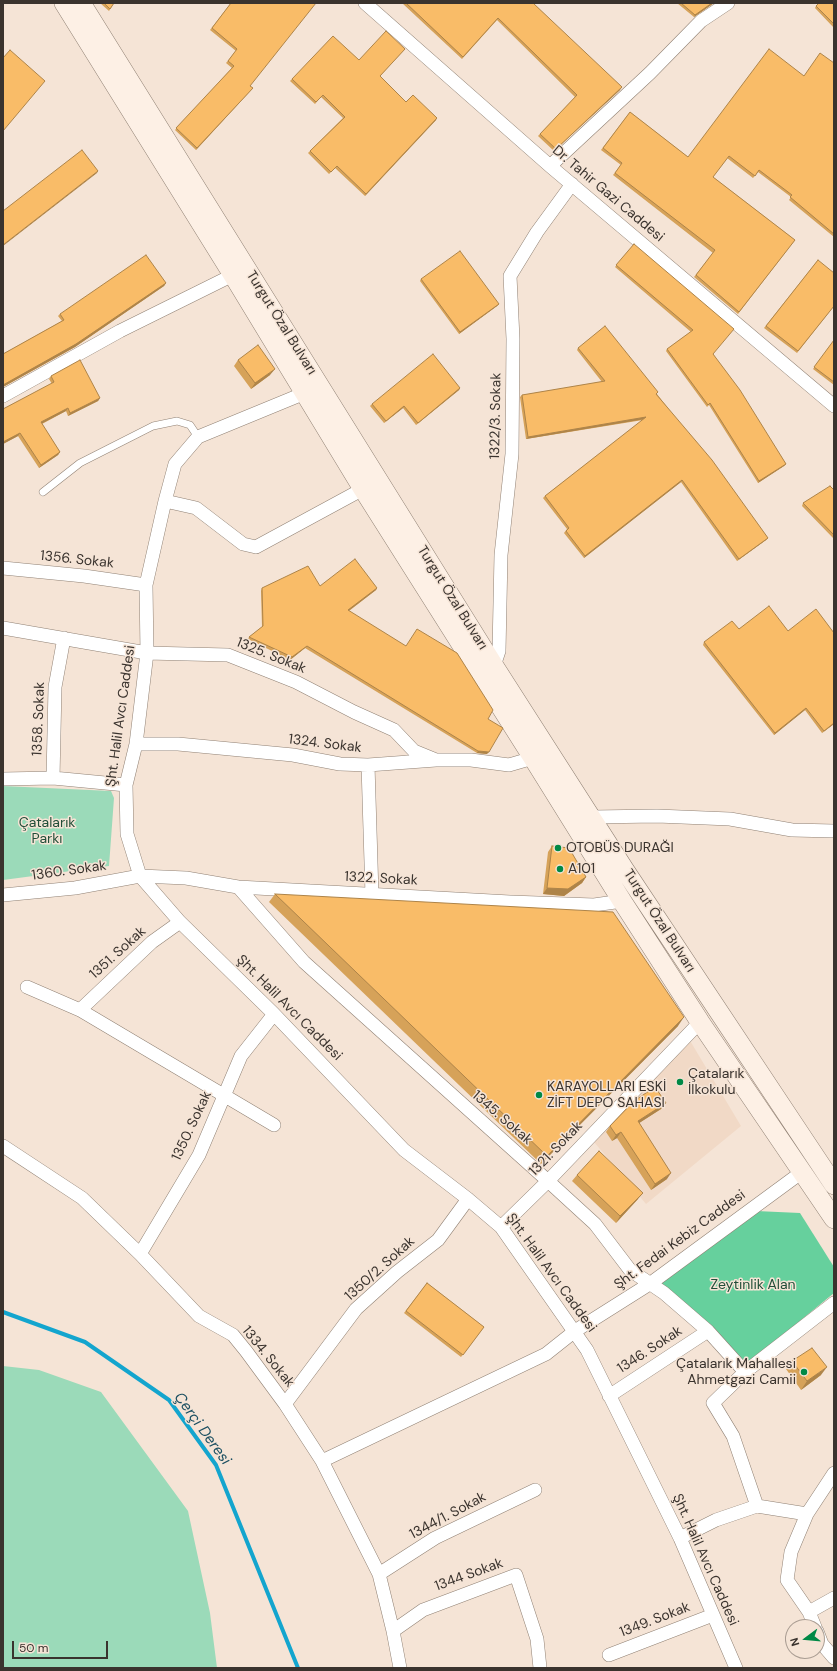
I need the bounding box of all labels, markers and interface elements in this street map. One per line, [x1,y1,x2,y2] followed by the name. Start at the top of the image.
[549,142,667,246] street label: Dr. Tahir Gazi Caddesi
[242,268,320,378] street label: Turgut Özal Bulvarı
[487,373,505,459] street label: 1322/3. Sokak
[413,543,491,653] street label: Turgut Özal Bulvarı
[39,548,115,572] street label: 1356. Sokak
[234,634,308,678] street label: 1325. Sokak
[103,644,139,788] street label: Şht. Halil Avcı Caddesi
[29,682,49,756] street label: 1358. Sokak
[287,731,363,757] street label: 1324. Sokak
[19,815,75,848] park label: Çatalarık Parkı
[566,840,674,856] place label: OTOBÜS DURAĞI
[553,843,563,853] marker: OTOBÜS DURAĞI
[31,857,107,885] street label: 1360. Sokak
[568,861,595,877] place label: A101
[555,864,565,874] marker: A101
[619,866,699,976] street label: Turgut Özal Bulvarı
[344,869,418,889] street label: 1322. Sokak
[86,923,150,983] street label: 1351. Sokak
[233,952,345,1064] street label: Şht. Halil Avcı Caddesi
[688,1066,745,1098] place label: Çatalarık İlkokulu
[675,1077,685,1087] marker: Çatalarık İlkokulu
[547,1079,666,1112] place label: KARAYOLLARI ESKİ ZİFT DEPO SAHASI
[468,1087,536,1149] street label: 1345. Sokak
[169,1089,215,1163] street label: 1350. Sokak
[534,1090,544,1100] marker: KARAYOLLARI ESKİ ZİFT DEPO SAHASI
[526,1118,586,1180] street label: 1321. Sokak
[611,1187,749,1293] street label: Şht. Fedai Kebiz Caddesi
[502,1210,600,1336] street label: Şht. Halil Avcı Caddesi
[342,1233,418,1305] street label: 1350/2. Sokak
[710,1277,796,1293] park label: Zeytinlik Alan
[238,1323,298,1391] street label: 1334. Sokak
[614,1323,686,1377] street label: 1346. Sokak
[676,1356,796,1388] place label: Çatalarık Mahallesi Ahmetgazi Camii
[799,1367,809,1377] marker: Çatalarık Mahallesi Ahmetgazi Camii
[170,1389,234,1469] water label: Çerçi Deresi
[407,1489,489,1543] street label: 1344/1. Sokak
[668,1491,742,1629] street label: Şht. Halil Avcı Caddesi
[433,1555,505,1595] street label: 1344 Sokak
[617,1599,693,1641] street label: 1349. Sokak
[785,1619,825,1659] north arrow
[14,1633,110,1659] scale bar
[787,1636,802,1648] text: N
[19,1640,48,1656] text: 50 m

